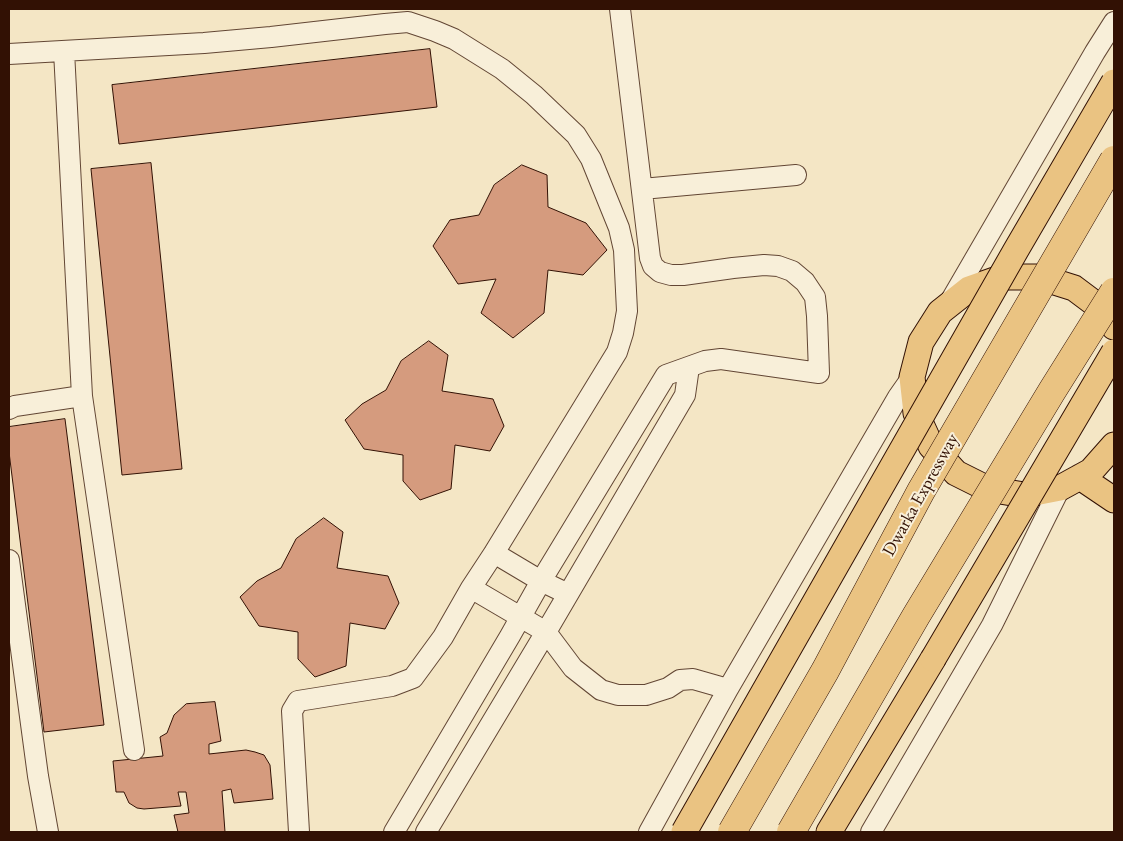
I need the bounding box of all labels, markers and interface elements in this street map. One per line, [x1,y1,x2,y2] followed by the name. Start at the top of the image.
[878,430,964,560] street label: Dwarka Expressway

